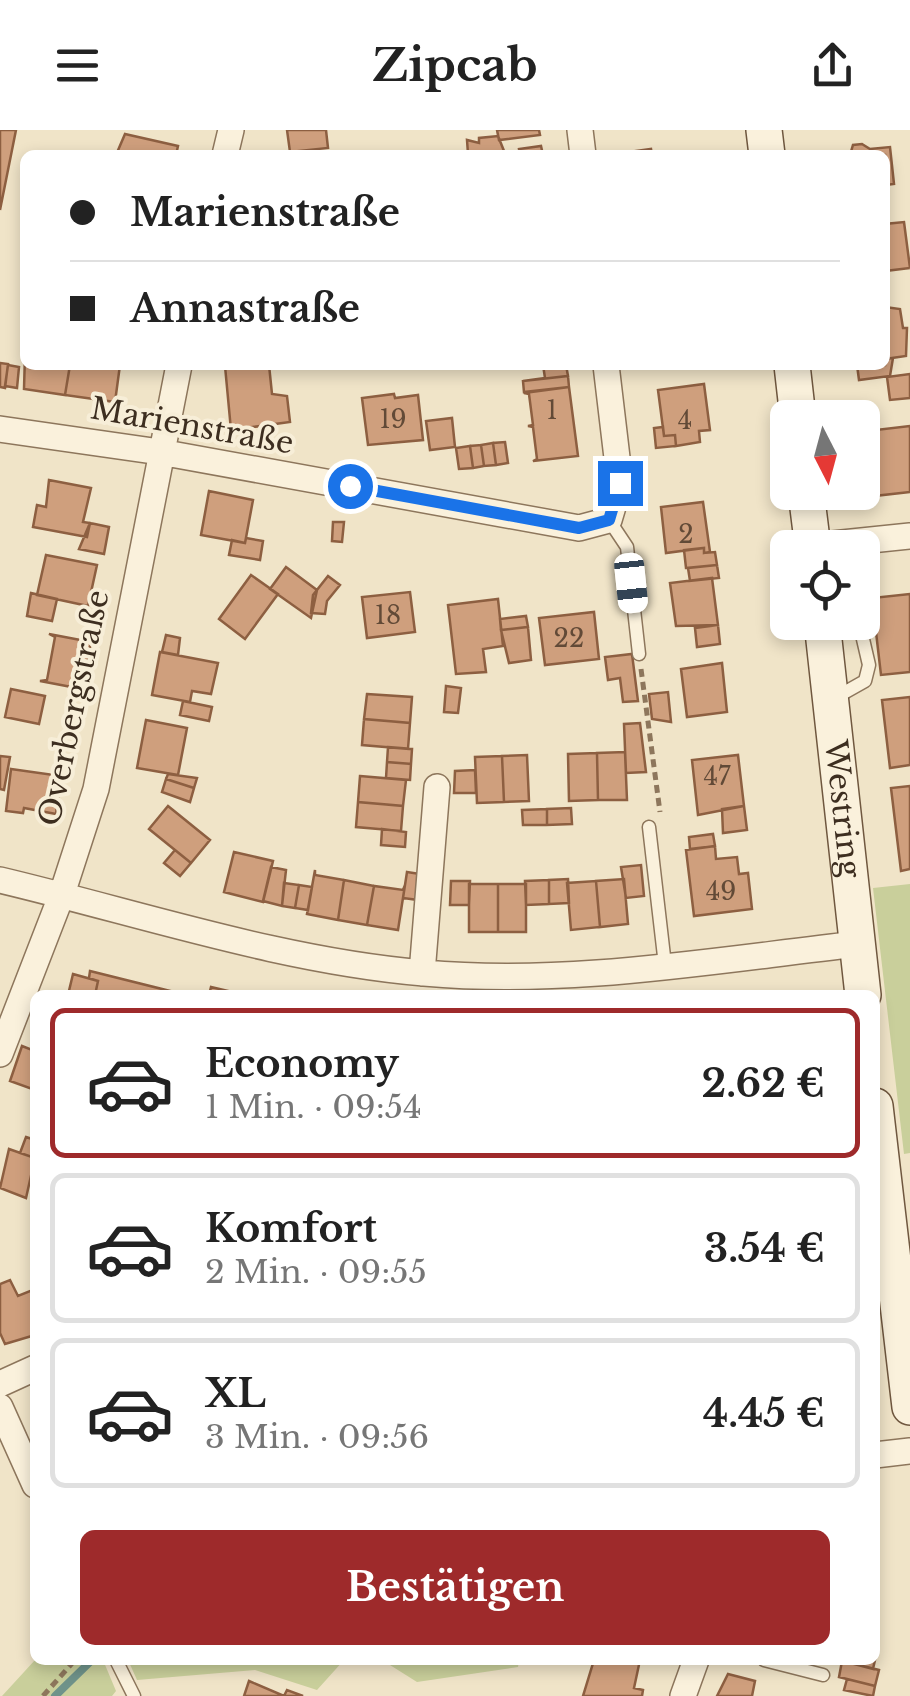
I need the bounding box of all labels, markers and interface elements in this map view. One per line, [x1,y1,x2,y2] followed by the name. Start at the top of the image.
[372,37,538,93] text: Zipcab
[50,38,105,93] icon: menu
[805,38,860,93] icon: share
[130,189,400,236] text: Marienstraße
[130,285,360,332] text: Annastraße
[88,389,296,462] street label: Marienstraße
[546,395,558,426] house number: 1
[770,400,880,510] north arrow
[770,400,880,640] map controls
[379,404,407,435] house number: 19
[678,405,692,436] house number: 4
[598,461,643,506] route end
[328,464,373,509] route start
[678,519,694,550] house number: 2
[770,530,880,640] button: locate
[613,552,649,614] car
[30,587,117,829] street label: Overbergstraße
[375,600,401,631] house number: 18
[554,623,584,654] house number: 22
[817,737,869,881] street label: Westring
[703,761,731,792] house number: 47
[706,876,736,907] house number: 49
[85,1038,175,1128] icon: car
[205,1040,399,1087] text: Economy
[701,1060,825,1107] text: 2.62 €
[205,1087,422,1127] text: 1 Min. · 09:54
[85,1203,175,1293] icon: car
[205,1205,377,1252] text: Komfort
[704,1225,825,1272] text: 3.54 €
[205,1252,427,1292] text: 2 Min. · 09:55
[85,1368,175,1458] icon: car
[205,1370,266,1417] text: XL
[703,1390,825,1437] text: 4.45 €
[205,1417,429,1457] text: 3 Min. · 09:56
[80,1530,830,1645] button: Bestätigen

